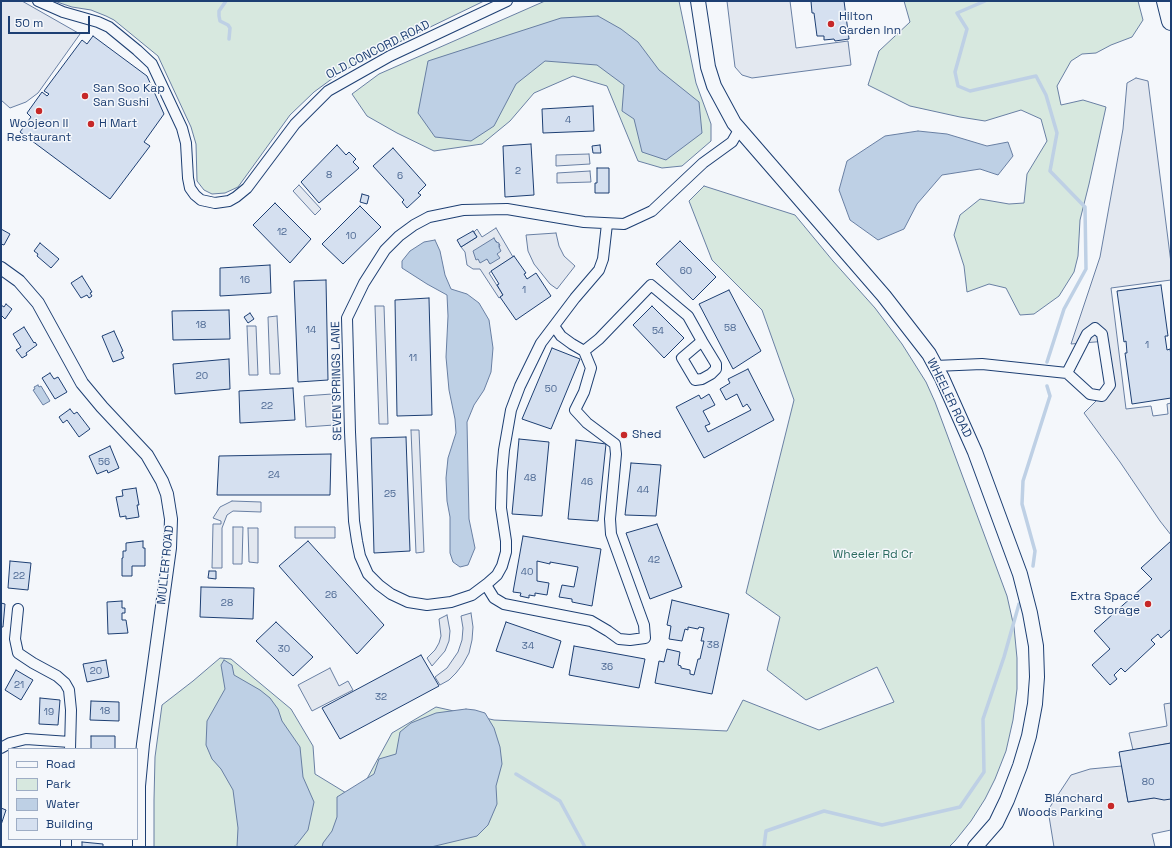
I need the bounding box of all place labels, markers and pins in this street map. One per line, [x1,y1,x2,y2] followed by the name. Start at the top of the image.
[839,10,901,38] place label: Hilton Garden Inn
[826,19,836,29] marker: Hilton Garden Inn
[93,82,165,110] place label: San Soo Kap San Sushi
[80,91,90,101] marker: San Soo Kap San Sushi
[34,106,44,116] marker: Woojeon II Restaurant
[7,117,71,145] place label: Woojeon II Restaurant
[99,117,137,131] place label: H Mart
[86,119,96,129] marker: H Mart
[632,428,662,442] place label: Shed
[619,430,629,440] marker: Shed
[1070,590,1140,618] place label: Extra Space Storage
[1143,599,1153,609] marker: Extra Space Storage
[1018,792,1103,820] place label: Blanchard Woods Parking
[1106,801,1116,811] marker: Blanchard Woods Parking

